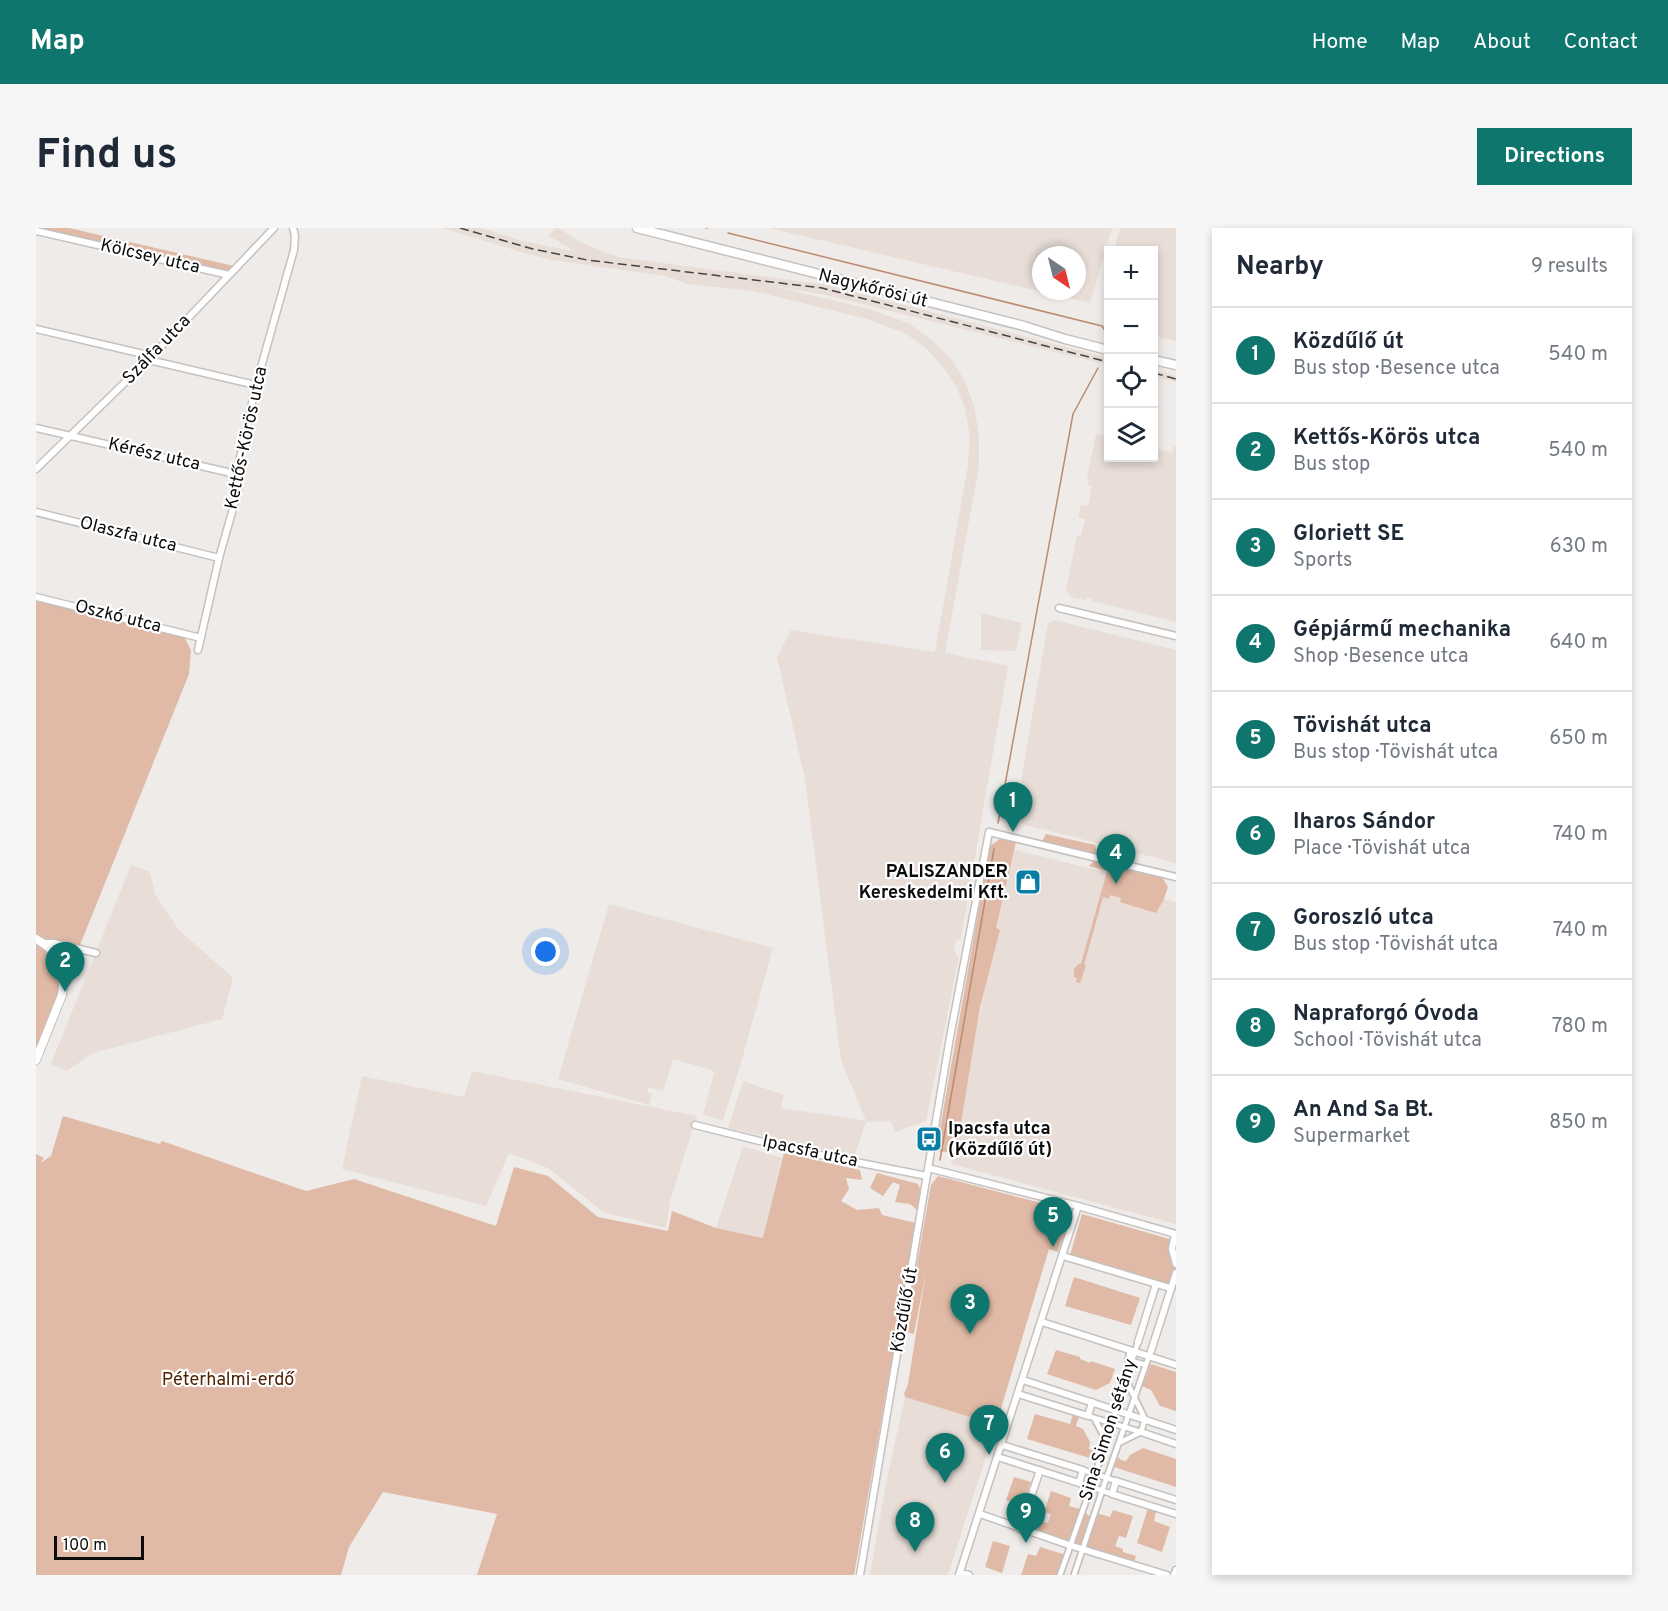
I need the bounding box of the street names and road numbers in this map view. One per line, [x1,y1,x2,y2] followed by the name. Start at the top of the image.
[98,234,202,280] street label: Kölcsey utca
[816,264,930,314] street label: Nagykőrösi út
[118,310,196,390] street label: Szálfa utca
[221,364,273,512] street label: Kettős-Körös utca
[106,433,202,477] street label: Kérész utca
[77,512,179,558] street label: Olaszfa utca
[72,595,164,639] street label: Oszkó utca
[760,1131,860,1173] street label: Ipacsfa utca
[886,1265,924,1355] street label: Közdűlő út
[1075,1356,1143,1504] street label: Sina Simon sétány

